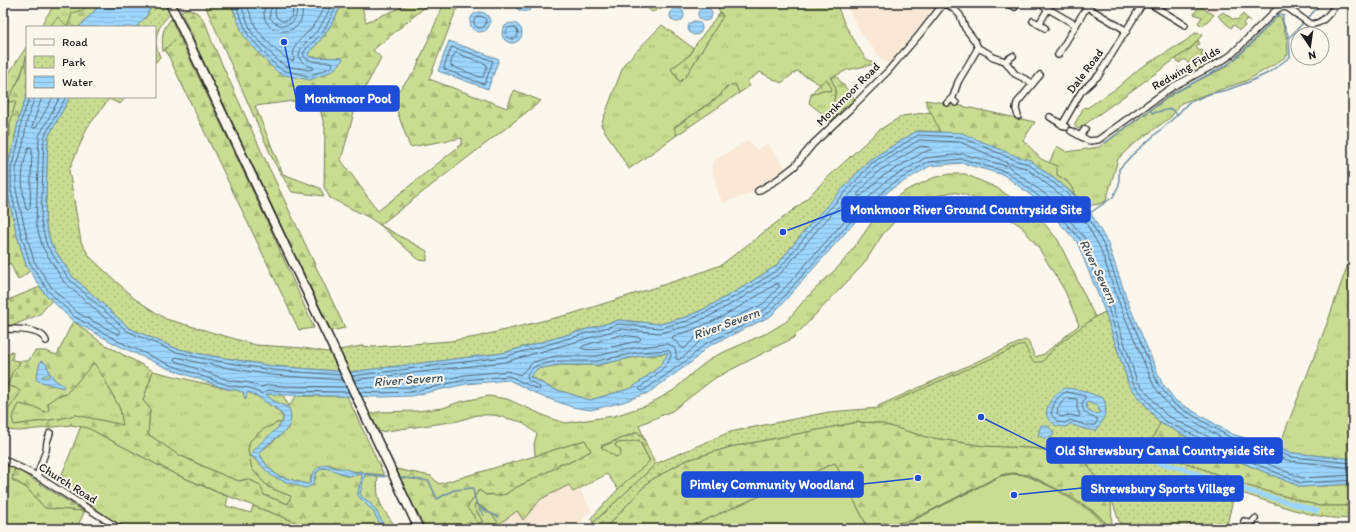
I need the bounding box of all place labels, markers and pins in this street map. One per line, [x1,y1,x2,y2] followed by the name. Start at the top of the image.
[296,86,399,111] callout: Monkmoor Pool
[842,197,1090,222] callout: Monkmoor River Ground Countryside Site
[1047,438,1282,463] callout: Old Shrewsbury Canal Countryside Site
[682,472,863,497] callout: Pimley Community Woodland
[1082,476,1243,501] callout: Shrewsbury Sports Village

